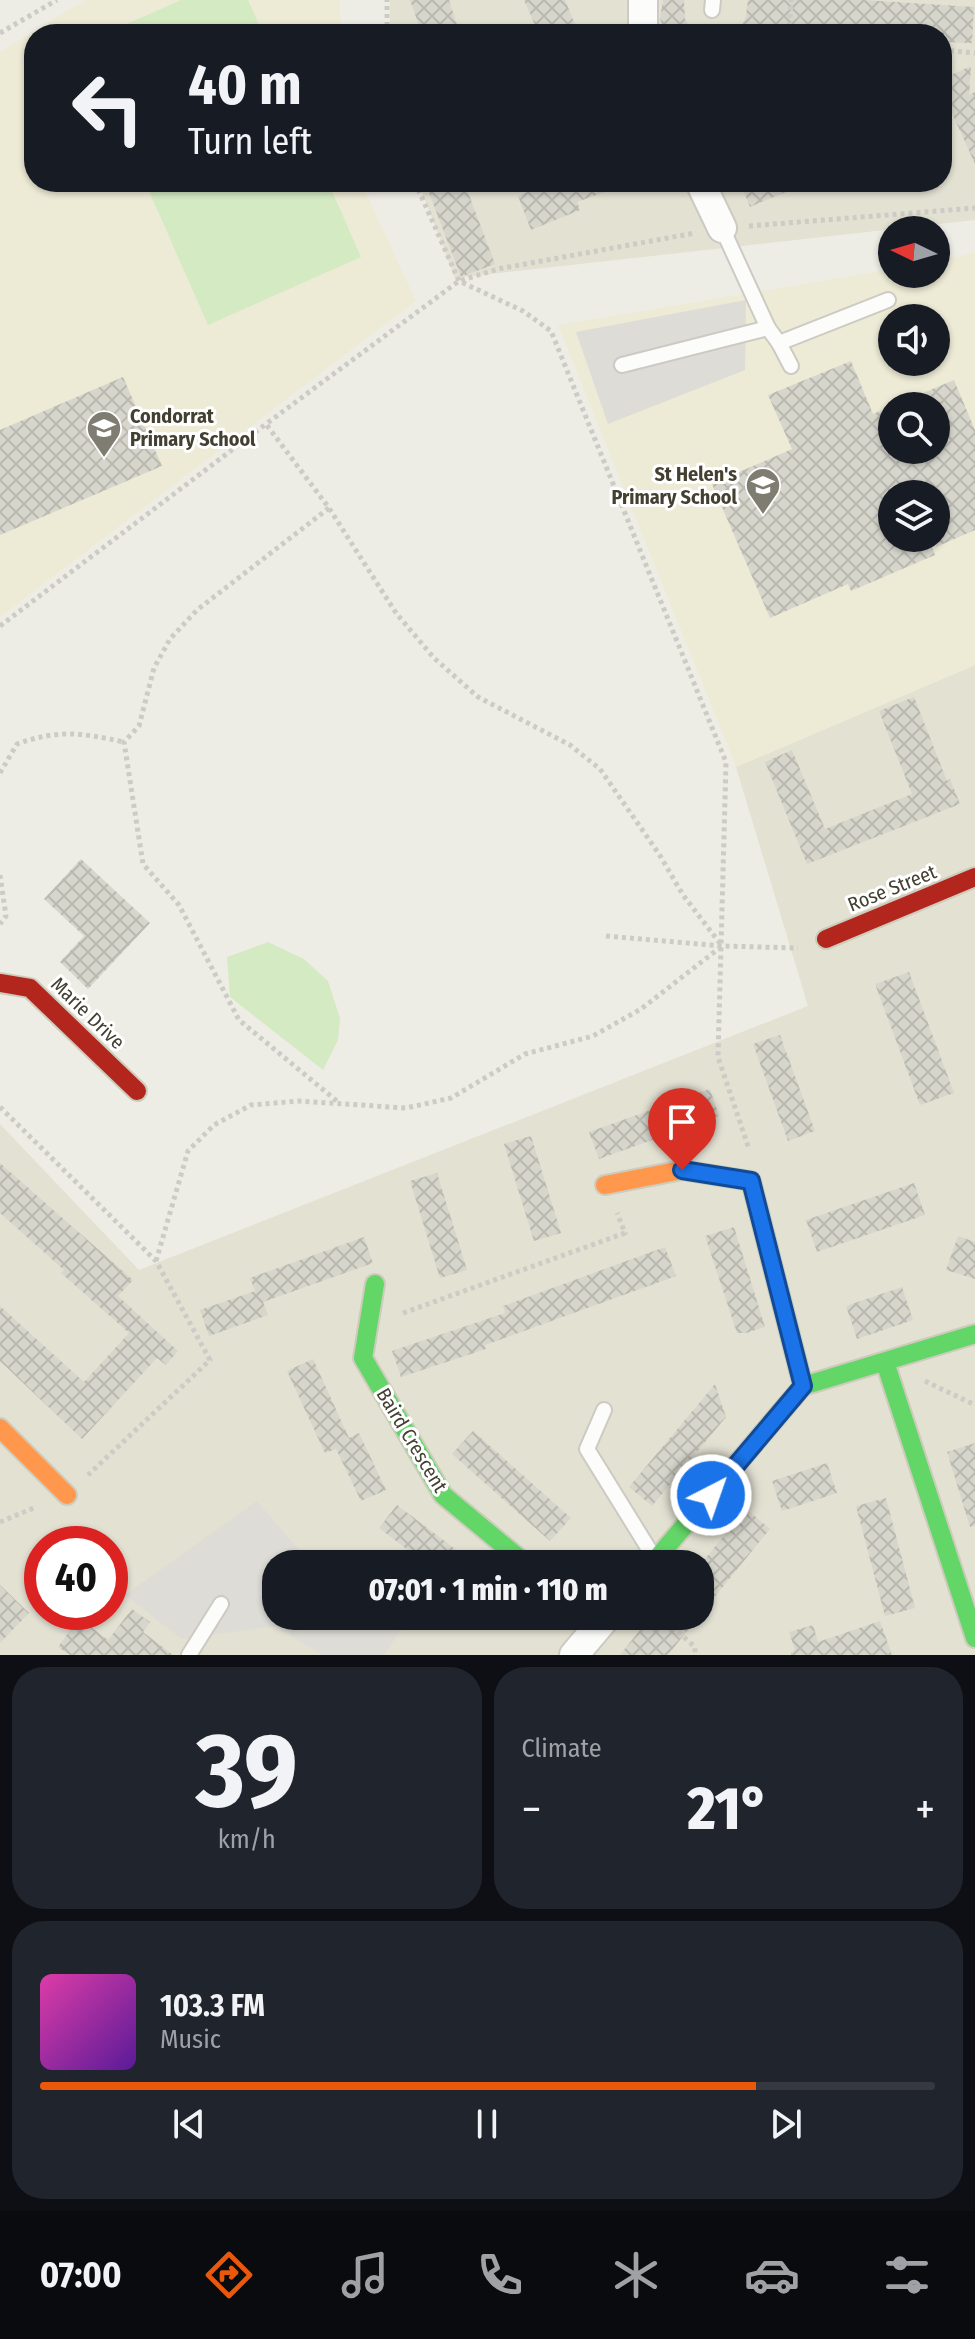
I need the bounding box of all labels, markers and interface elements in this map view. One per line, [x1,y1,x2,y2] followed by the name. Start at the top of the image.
[188,52,302,119] text: 40 m
[56,56,160,160] icon: left
[188,120,312,164] text: Turn left
[878,216,950,288] north arrow
[878,216,950,552] map controls
[878,304,950,376] button: sound
[878,392,950,464] button: search
[130,404,256,451] place label: Condorrat Primary School
[85,409,123,459] school or university icon: Condorrat Primary School
[611,462,738,509] place label: St Helen's Primary School
[744,466,782,516] school or university icon: St Helen's Primary School
[878,480,950,552] button: layers
[844,859,940,917] street label: Rose Street
[46,972,130,1054] street label: Marie Drive
[648,1088,716,1170] pin
[660,1100,704,1144] icon: arrive
[371,1383,453,1497] street label: Baird Crescent
[669,1453,753,1537] position arrow
[24,1526,128,1630] speed limit sign: 40
[368,1572,608,1608] text: 07:01 · 1 min · 110 m
[196,1709,298,1834] text: 39
[522,1733,602,1764] text: Climate
[688,1773,769,1845] text: 21°
[522,1783,541,1836] text: −
[915,1783,935,1836] text: +
[218,1824,276,1855] text: km/h
[160,1988,265,2024] text: 103.3 FM
[160,2024,221,2055] text: Music
[167,2102,211,2146] icon: previous
[465,2102,509,2146] icon: pause
[764,2102,808,2146] icon: next
[201,2247,257,2303] icon: directions
[337,2247,393,2303] icon: music
[472,2247,528,2303] icon: phone
[608,2247,664,2303] icon: climate
[744,2247,800,2303] icon: car
[879,2247,935,2303] icon: filters
[40,2253,122,2297] text: 07:00

